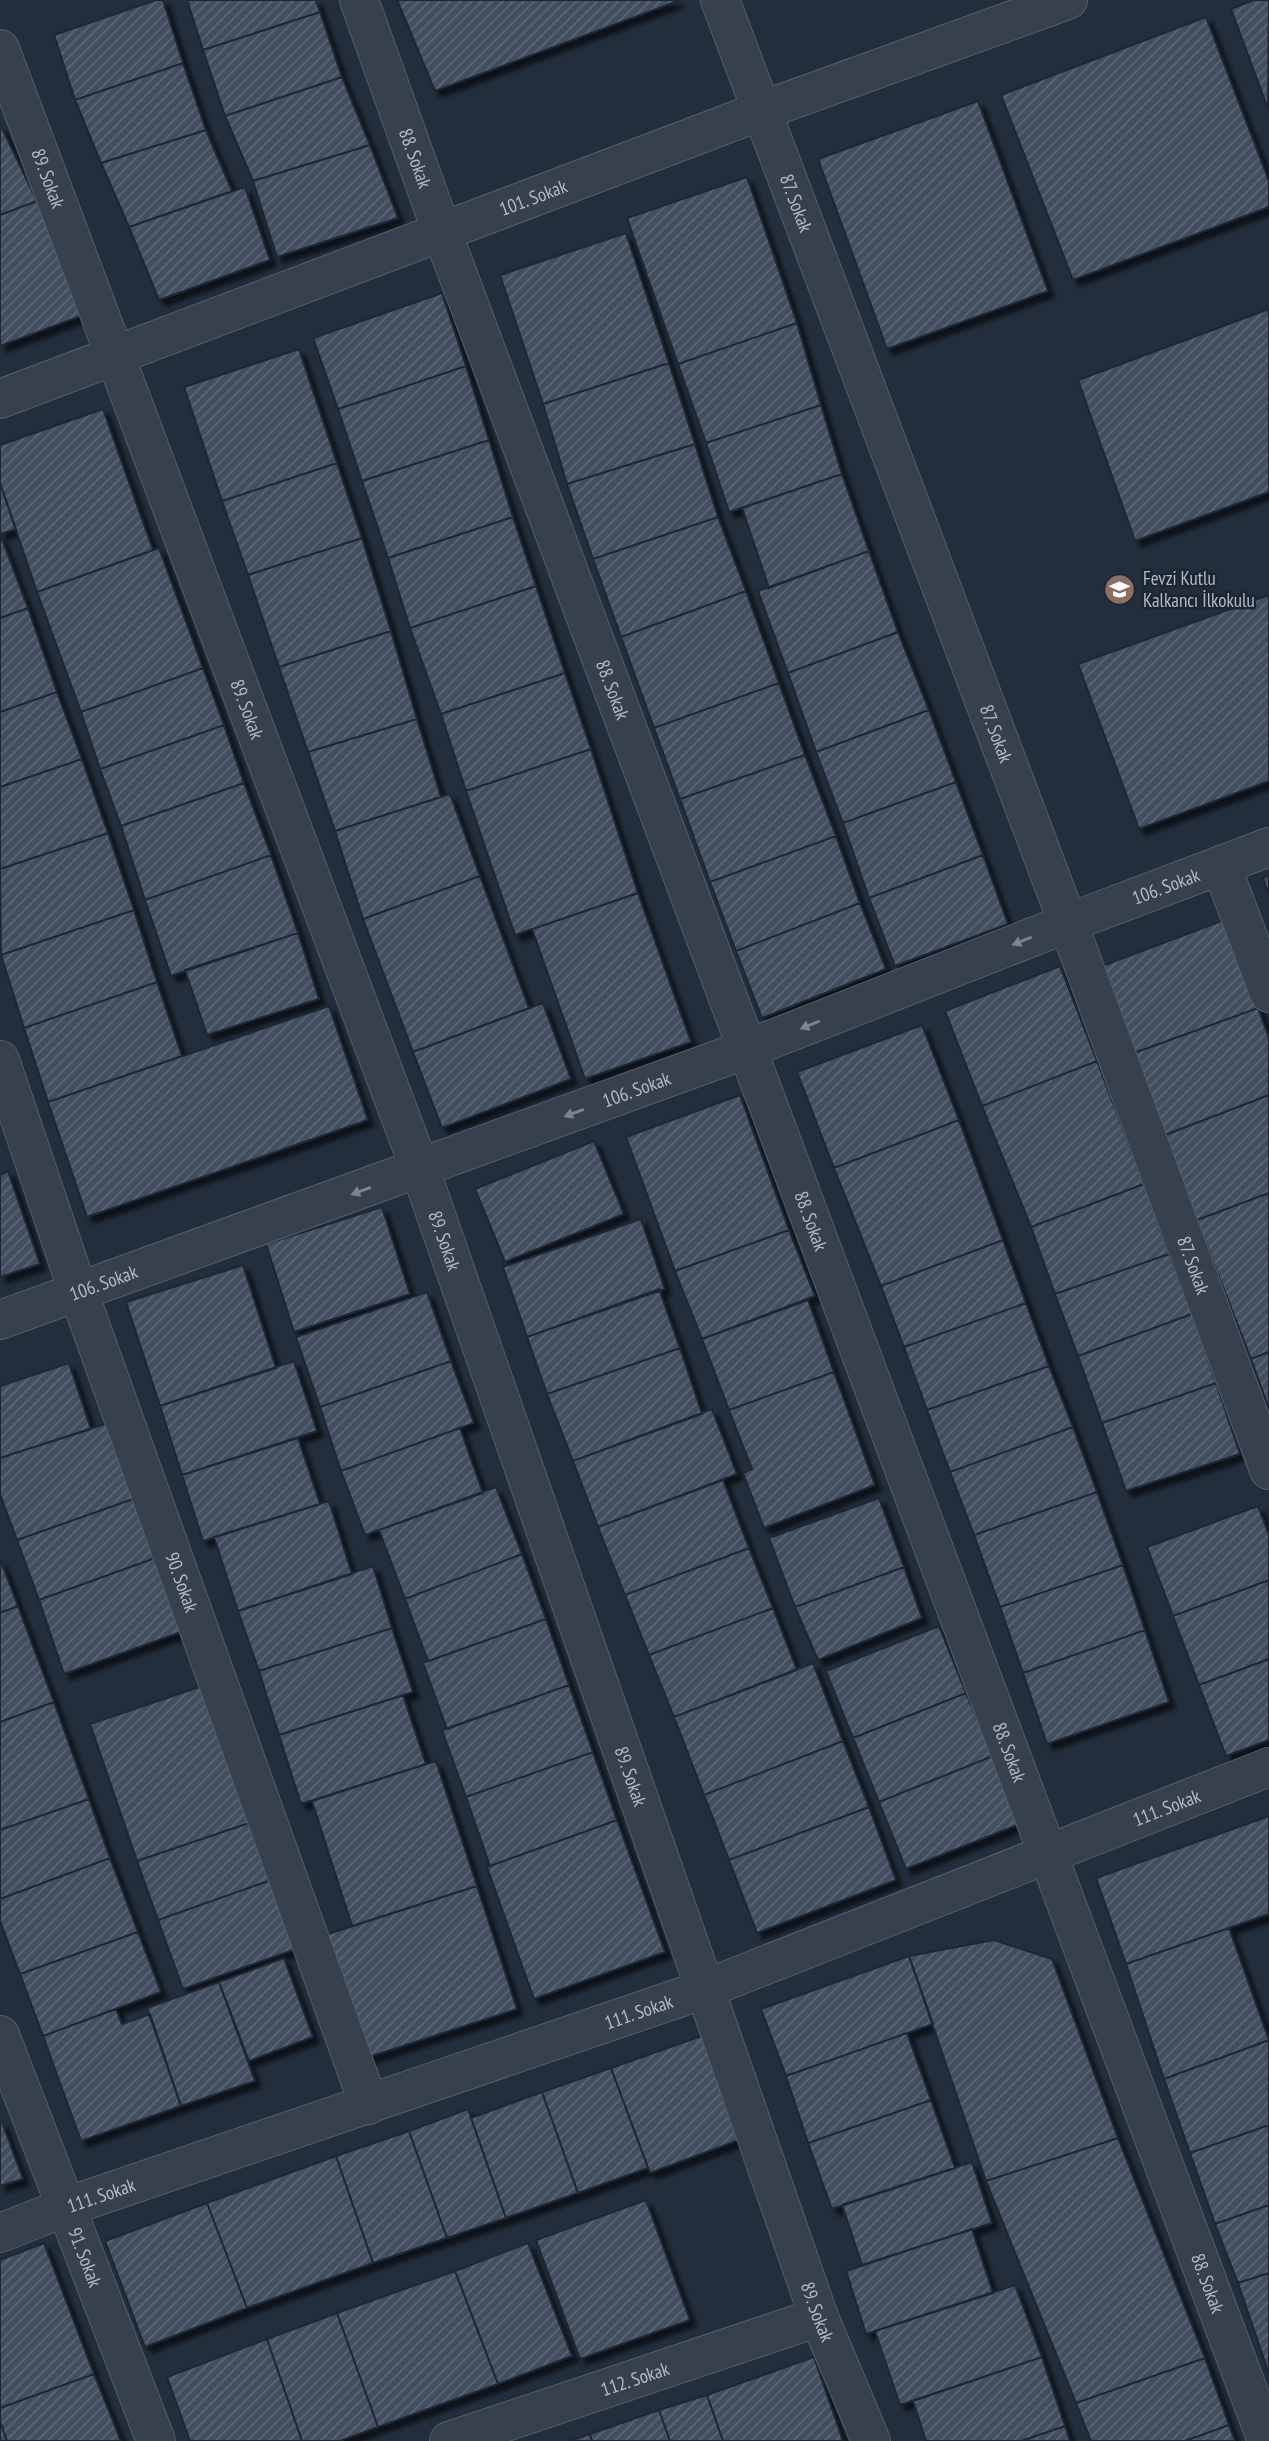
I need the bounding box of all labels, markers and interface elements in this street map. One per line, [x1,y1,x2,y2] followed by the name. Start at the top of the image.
[394,125,438,192] street label: 88. Sokak
[26,145,71,212] street label: 89. Sokak
[775,171,819,236] street label: 87. Sokak
[496,173,571,221] street label: 101. Sokak
[1143,566,1255,612] place label: Fevzi Kutlu Kalkancı İlkokulu
[1103,572,1137,606] school or university icon: Fevzi Kutlu Kalkancı İlkokulu
[591,656,635,724] street label: 88. Sokak
[225,676,270,743] street label: 89. Sokak
[975,701,1019,767] street label: 87. Sokak
[1129,862,1204,910] street label: 106. Sokak
[1011,935,1032,946] one-way arrow
[800,1019,821,1030] one-way arrow
[599,1066,674,1112] street label: 106. Sokak
[564,1108,585,1119] one-way arrow
[350,1186,371,1197] one-way arrow
[789,1188,834,1255] street label: 88. Sokak
[423,1207,467,1274] street label: 89. Sokak
[1172,1233,1216,1298] street label: 87. Sokak
[66,1259,141,1306] street label: 106. Sokak
[160,1549,204,1616] street label: 90. Sokak
[988,1719,1032,1786] street label: 88. Sokak
[610,1743,653,1810] street label: 89. Sokak
[1129,1783,1204,1831] street label: 111. Sokak
[601,1989,677,2034] street label: 111. Sokak
[64,2172,139,2218] street label: 111. Sokak
[63,2224,108,2291] street label: 91. Sokak
[1186,2250,1230,2317] street label: 88. Sokak
[796,2279,840,2346] street label: 89. Sokak
[598,2356,673,2401] street label: 112. Sokak

